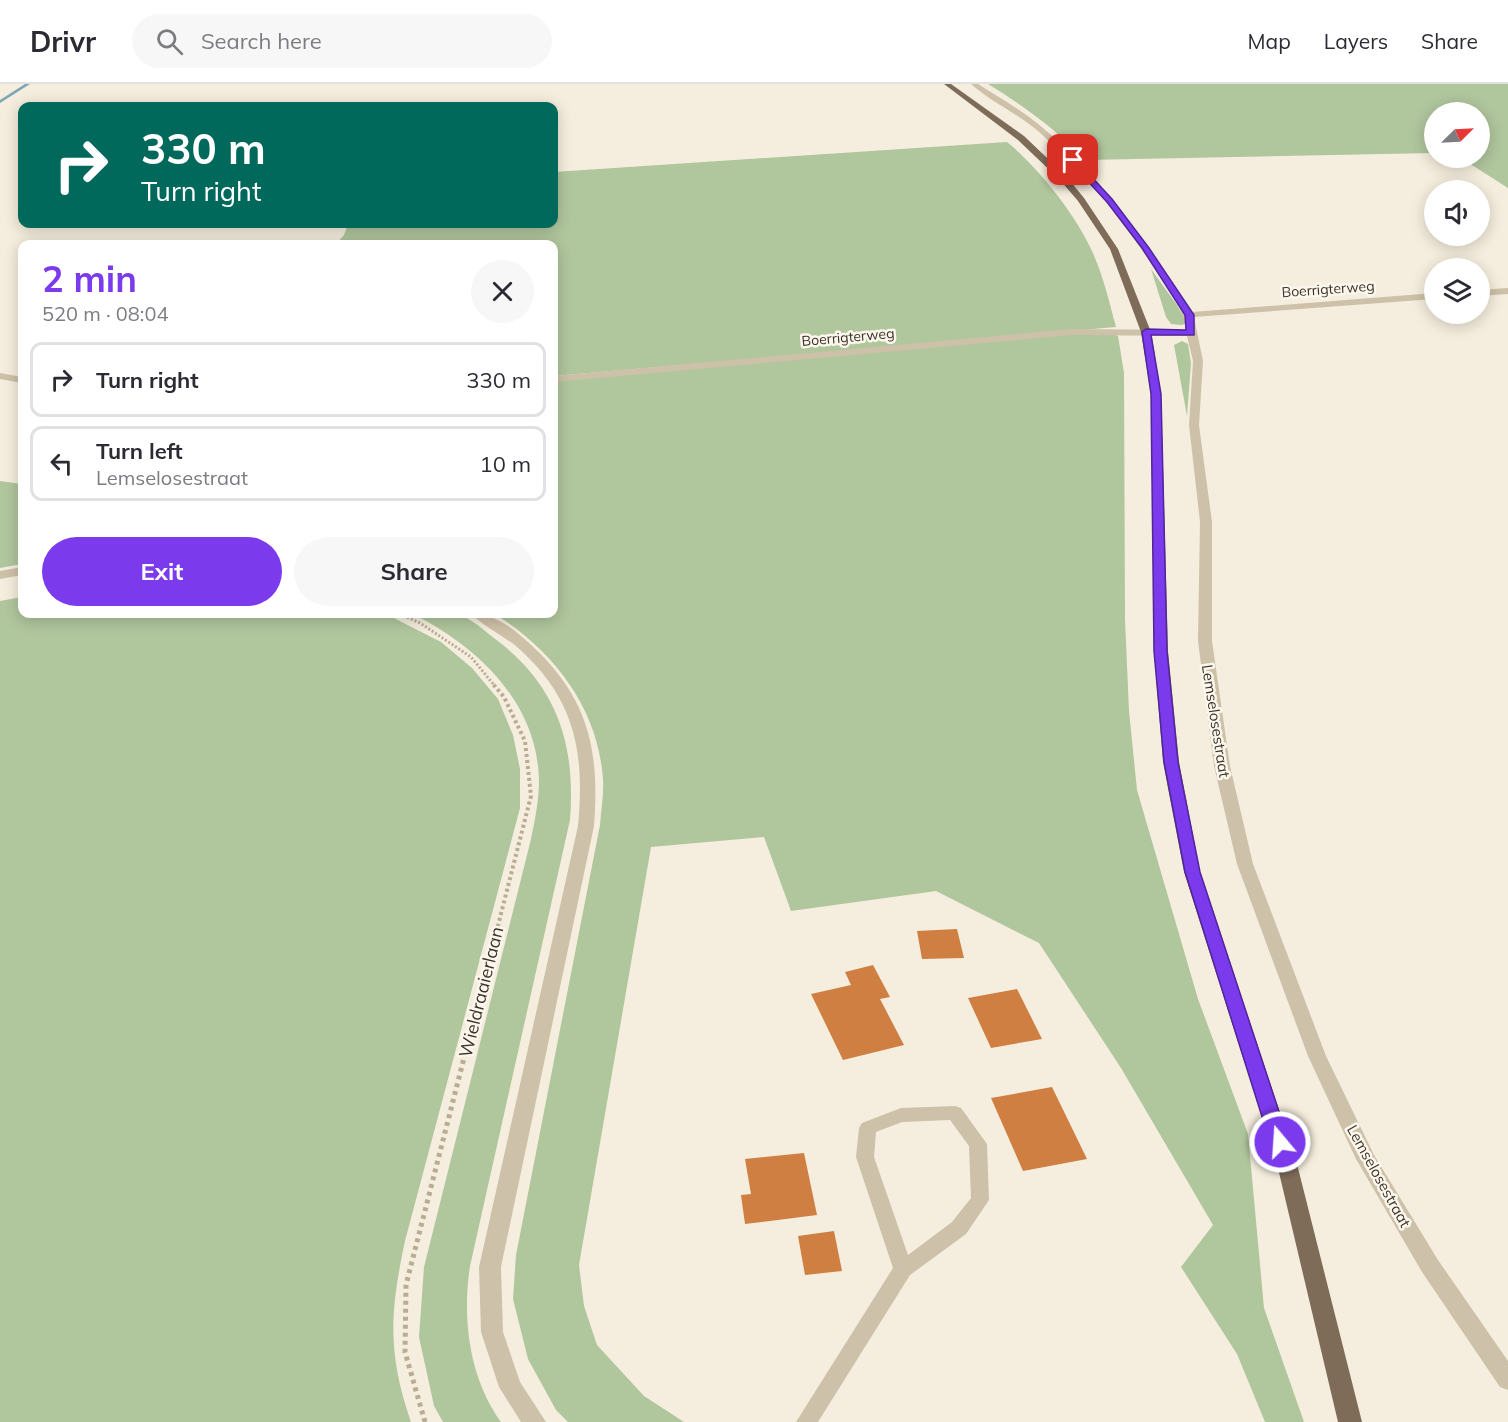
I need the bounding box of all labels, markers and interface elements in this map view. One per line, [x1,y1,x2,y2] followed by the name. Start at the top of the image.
[132,14,552,68] search box
[30,24,96,59] text: Drivr
[153,25,186,58] icon: search
[201,27,322,55] text: Search here
[1248,28,1291,54] text: Map
[1324,28,1388,54] text: Layers
[1421,28,1478,54] text: Share
[1424,102,1490,168] north arrow
[1424,102,1490,324] map controls
[141,122,266,175] text: 330 m
[42,126,120,204] icon: right
[1047,134,1098,185] pin
[1056,143,1089,176] icon: arrive
[141,174,261,208] text: Turn right
[1424,180,1490,246] button: sound
[42,256,137,301] text: 2 min
[1424,258,1490,324] button: layers
[471,260,534,323] button: close
[1281,277,1375,301] street label: Boerrigterweg
[42,301,168,326] text: 520 m · 08:04
[801,324,895,350] street label: Boerrigterweg
[45,363,78,396] icon: right
[96,366,199,394] text: Turn right
[466,366,531,394] text: 330 m
[96,437,183,465] text: Turn left
[45,447,78,480] icon: left
[480,450,531,478] text: 10 m
[96,465,248,490] text: Lemselosestraat
[42,537,282,606] button: Exit
[294,537,534,606] button: Share
[1198,663,1234,779] street label: Lemselosestraat
[454,924,508,1060] street label: Wieldraaierlaan
[1248,1110,1312,1174] position arrow
[1343,1122,1415,1230] street label: Lemselosestraat

